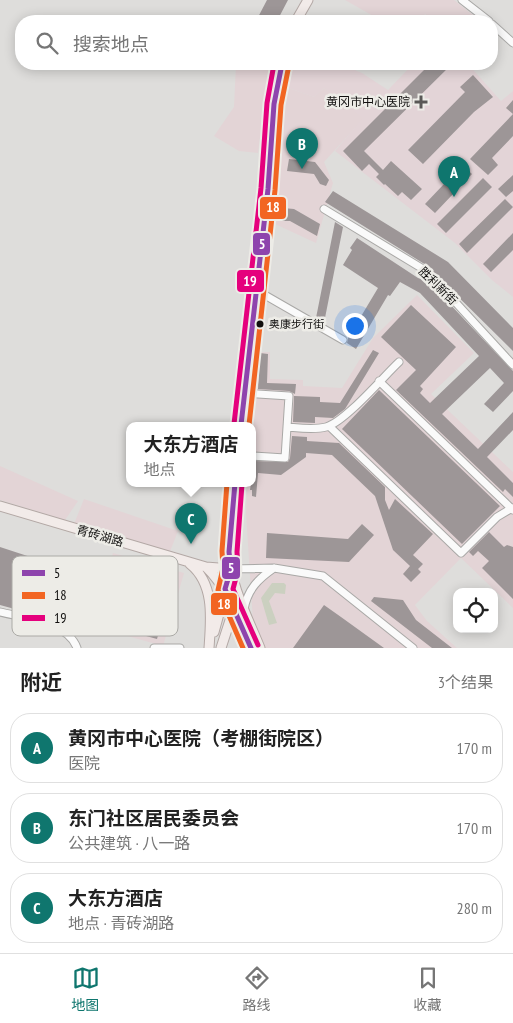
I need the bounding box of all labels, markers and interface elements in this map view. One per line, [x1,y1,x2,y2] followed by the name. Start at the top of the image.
[15,15,498,70] search box
[33,29,61,57] icon: search
[73,32,149,56] text: 搜索地点
[326,94,410,109] place label: 黄冈市中心医院
[414,95,428,109] marker: 黄冈市中心医院
[286,128,318,169] pin: B
[438,156,470,197] pin: A
[259,196,287,220] line badge: 18
[266,198,280,216] text: 18
[252,232,271,256] line badge: 5
[259,235,265,253] text: 5
[416,264,461,308] street label: 胜利新街
[236,269,265,293] line badge: 19
[243,272,257,290] text: 19
[342,313,368,339] your location
[269,317,324,331] place label: 奥康步行街
[255,319,265,329] marker: 奥康步行街
[126,422,256,487] popup
[143,432,239,456] text: 大东方酒店
[143,459,176,479] text: 地点
[175,503,207,544] pin: C
[75,522,125,549] street label: 青砖湖路
[12,556,178,636] legend
[221,556,241,580] line badge: 5
[228,559,234,577] text: 5
[54,564,60,582] text: 5
[54,586,67,604] text: 18
[453,588,498,633] map controls
[453,588,498,633] button: locate
[210,592,238,616] line badge: 18
[217,595,231,613] text: 18
[54,609,67,627] text: 19
[20,669,62,696] text: 附近
[438,672,493,692] text: 3个结果
[68,726,334,750] text: 黄冈市中心医院（考棚街院区）
[33,738,41,758] text: A
[457,738,492,758] text: 170 m
[68,753,100,773] text: 医院
[68,806,239,830] text: 东门社区居民委员会
[33,818,41,838] text: B
[457,818,492,838] text: 170 m
[68,833,190,853] text: 公共建筑 · 八一路
[68,886,163,910] text: 大东方酒店
[33,898,41,918] text: C
[457,898,492,918] text: 280 m
[68,913,174,933] text: 地点 · 青砖湖路
[72,964,100,1014] tab: 地图
[243,964,271,1014] tab: 路线
[414,964,442,1014] tab: 收藏

